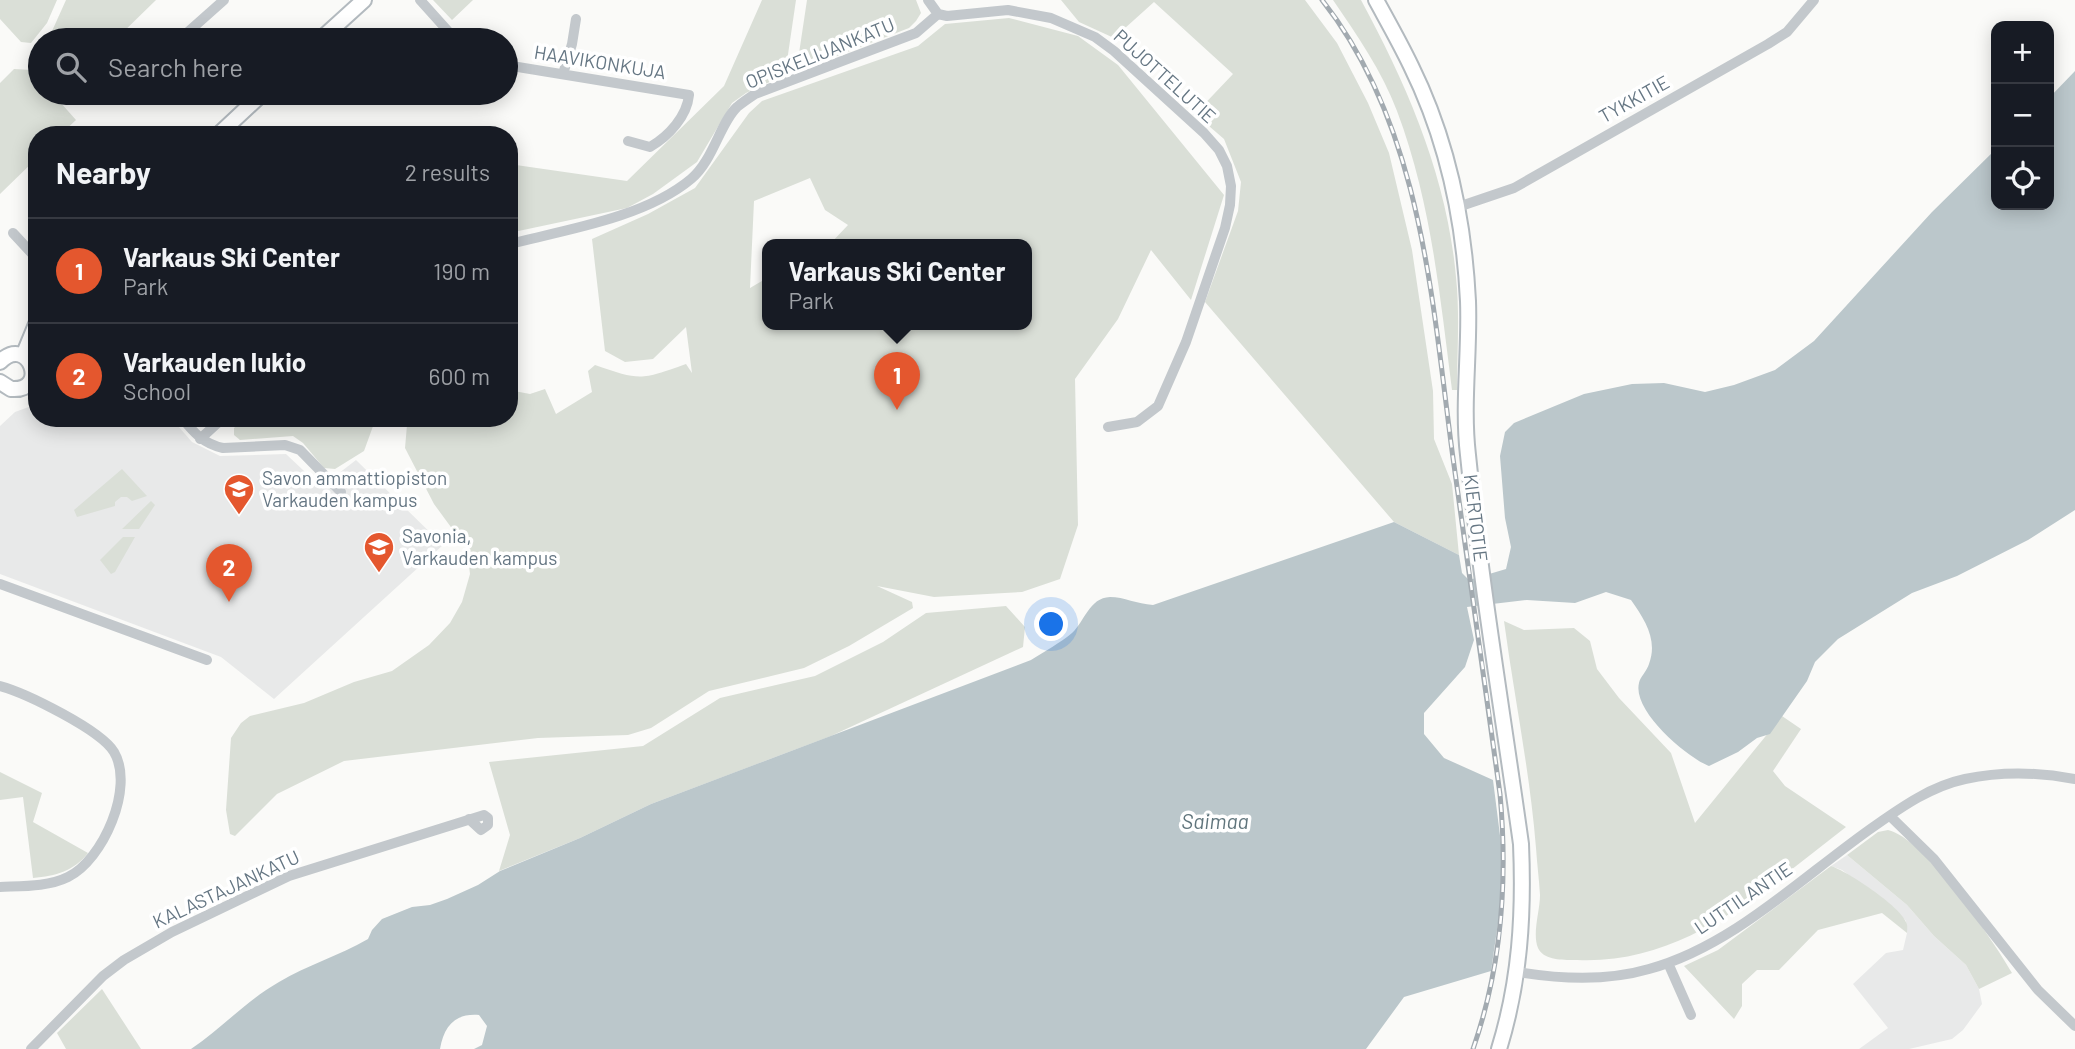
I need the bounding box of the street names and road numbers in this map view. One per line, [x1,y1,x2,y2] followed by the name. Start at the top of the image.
[742,12,898,93] street label: OPISKELIJANKATU
[1110,24,1221,127] street label: PUJOTTELUTIE
[533,40,668,83] street label: HAAVIKONKUJA
[1595,70,1673,127] street label: TYKKITIE
[1460,473,1493,563] street label: KIERTOTIE
[149,844,303,933] street label: KALASTAJANKATU
[1690,857,1796,939] street label: LUTTILANTIE

